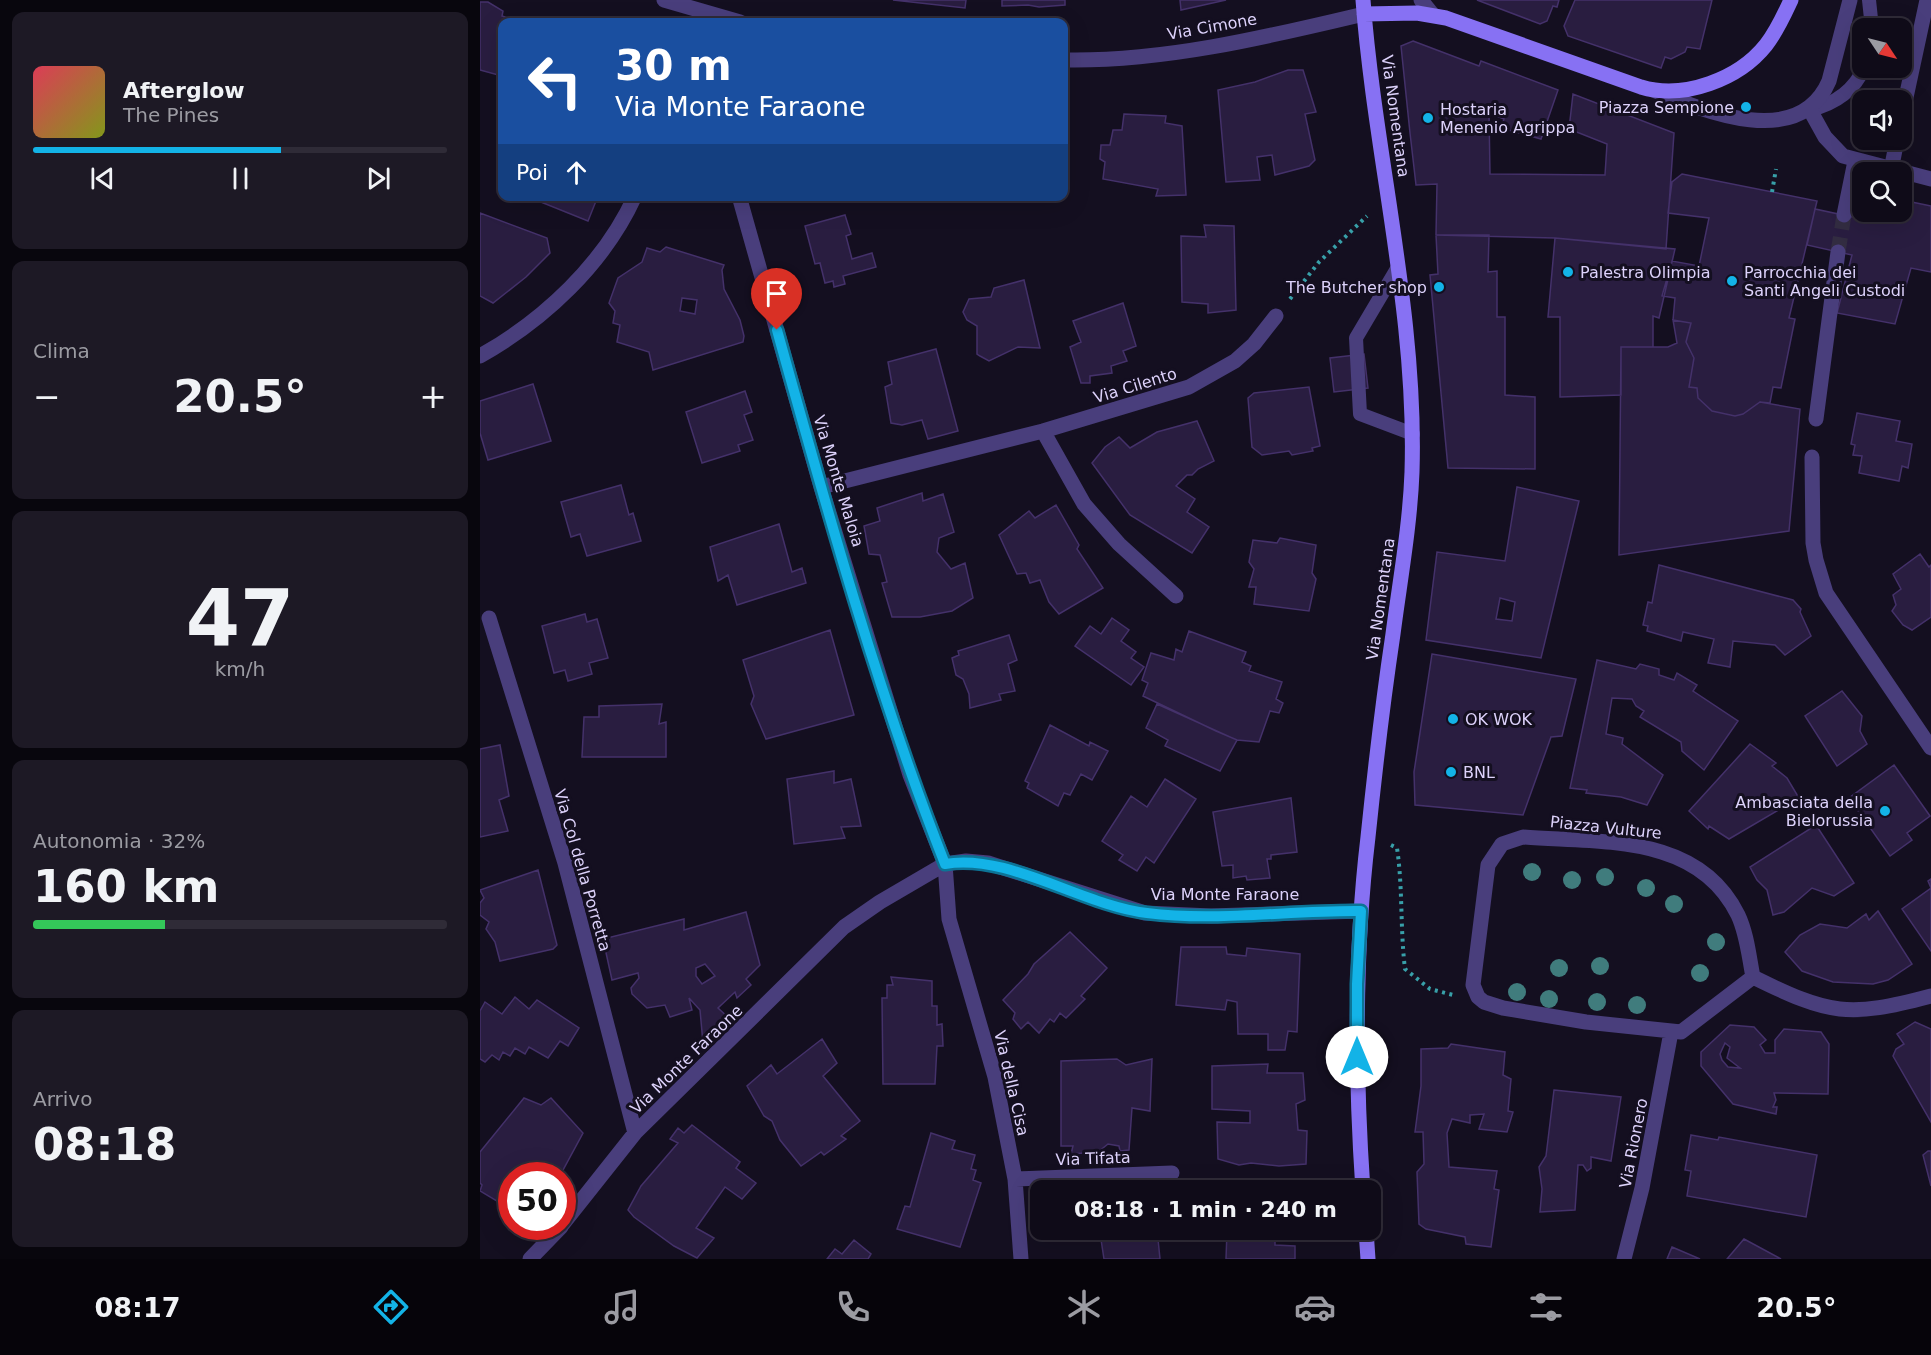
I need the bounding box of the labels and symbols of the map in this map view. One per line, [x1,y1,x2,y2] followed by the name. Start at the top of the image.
[1166,9,1258,44] street label: Via Cimone
[1852,18,1912,78] north arrow
[1378,54,1413,178] street label: Via Nomentana
[1599,98,1734,117] place label: Piazza Sempione
[1440,100,1575,137] place label: Hostaria Menenio Agrippa
[1739,100,1753,114] marker: Piazza Sempione
[1421,111,1435,125] marker: Hostaria Menenio Agrippa
[1580,263,1711,282] place label: Palestra Olimpia
[1744,263,1905,300] place label: Parrocchia dei Santi Angeli Custodi
[1561,265,1575,279] marker: Palestra Olimpia
[751,268,802,330] pin
[1725,274,1739,288] marker: Parrocchia dei Santi Angeli Custodi
[1285,278,1427,297] place label: The Butcher shop
[1432,280,1446,294] marker: The Butcher shop
[1091,364,1179,407] street label: Via Cilento
[809,413,868,549] street label: Via Monte Maloia
[1363,537,1398,661] street label: Via Nomentana
[1465,710,1533,729] place label: OK WOK
[1446,712,1460,726] marker: OK WOK
[1463,763,1495,782] place label: BNL
[1444,765,1458,779] marker: BNL
[550,787,615,953] street label: Via Col della Porretta
[1735,793,1873,830] place label: Ambasciata della Bielorussia
[1878,804,1892,818] marker: Ambasciata della Bielorussia
[1549,812,1663,843] street label: Piazza Vulture
[1151,885,1299,904] street label: Via Monte Faraone
[626,1001,746,1118] street label: Via Monte Faraone
[1325,1025,1389,1089] position arrow
[990,1029,1033,1138] street label: Via della Cisa
[1615,1096,1652,1190] street label: Via Rionero
[1055,1148,1131,1169] street label: Via Tifata
[498,1162,576,1240] speed limit sign: 50

